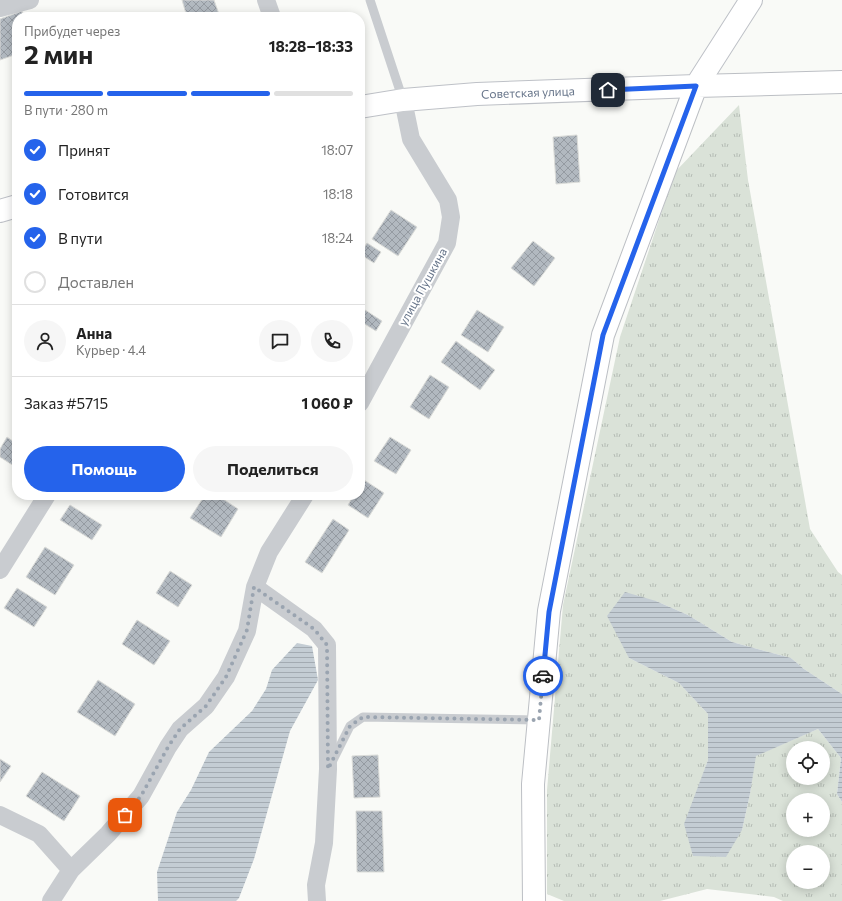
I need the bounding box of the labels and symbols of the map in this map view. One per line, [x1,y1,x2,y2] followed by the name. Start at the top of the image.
[591,73,625,107] pin
[481,83,575,101] street label: Советская улица
[395,245,449,328] street label: улица Пушкина
[523,656,563,696] courier
[108,798,142,832] pin

